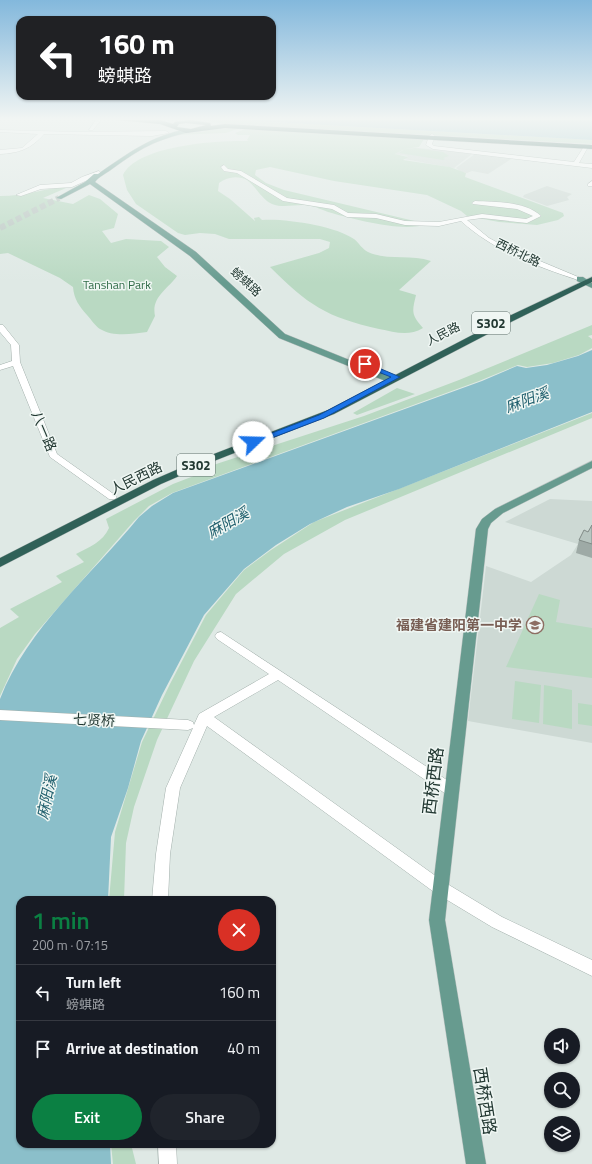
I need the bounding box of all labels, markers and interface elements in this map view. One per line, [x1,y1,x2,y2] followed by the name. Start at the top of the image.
[98,22,175,65] text: 160 m
[32,32,84,84] icon: left
[98,62,152,89] text: 螃蜞路
[492,233,544,272] street label: 西桥北路
[227,262,266,301] street label: 螃蜞路
[83,275,151,294] park label: Tanshan Park
[472,312,510,334] road number: S302
[422,317,463,350] street label: 人民路
[348,347,382,381] pin
[354,353,376,375] icon: arrive
[502,380,554,418] water label: 麻阳溪
[27,407,62,454] street label: 八一路
[232,421,274,463] position arrow
[177,454,215,476] road number: S302
[106,456,166,499] street label: 人民西路
[203,500,255,544] water label: 麻阳溪
[396,614,522,635] place label: 福建省建阳第一中学
[525,615,545,635] school or university icon: 福建省建阳第一中学
[73,708,116,731] street label: 七贤桥
[416,746,450,816] street label: 西桥西路
[31,771,63,821] water label: 麻阳溪
[32,902,90,938] text: 1 min
[218,909,260,951] button: close
[32,935,108,955] text: 200 m · 07:15
[66,971,121,994] text: Turn left
[219,981,260,1004] text: 160 m
[32,982,54,1004] icon: left
[66,994,105,1014] text: 螃蜞路
[544,1028,580,1152] map controls
[544,1028,580,1064] button: sound
[66,1037,199,1060] text: Arrive at destination
[227,1037,260,1060] text: 40 m
[32,1038,54,1060] icon: arrive
[467,1065,503,1137] street label: 西桥西路
[544,1072,580,1108] button: search
[32,1094,142,1140] button: Exit
[150,1094,260,1140] button: Share
[544,1116,580,1152] button: layers

